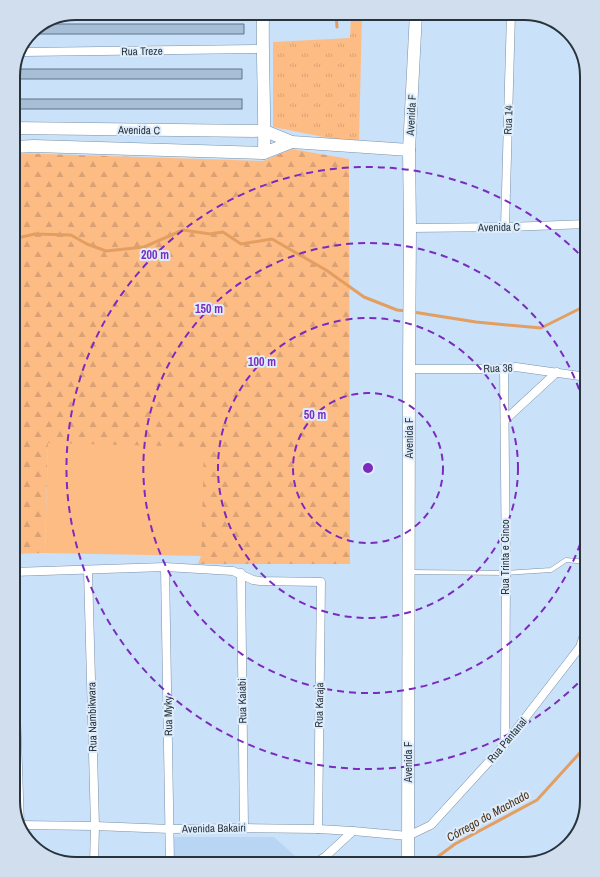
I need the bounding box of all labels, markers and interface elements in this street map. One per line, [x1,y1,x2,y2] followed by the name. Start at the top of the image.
[121,44,163,58] street label: Rua Treze
[403,94,419,137] street label: Avenida F
[500,105,516,135] street label: Rua 14
[117,123,161,137] street label: Avenida C
[477,220,521,234] street label: Avenida C
[141,247,169,263] text: 200 m
[195,301,223,317] text: 150 m
[248,354,276,370] text: 100 m
[483,360,513,376] street label: Rua 36
[304,407,326,423] text: 50 m
[402,417,416,459] street label: Avenida F
[361,461,375,475] centre of rings
[498,519,512,595] street label: Rua Trinta e Cinco
[235,678,249,724] street label: Rua Kaiabi
[84,682,100,752] street label: Rua Nambikwara
[312,682,326,728] street label: Rua Karaja
[161,695,175,736] street label: Rua Myky
[484,715,530,765] street label: Rua Pantanal
[401,741,415,783] street label: Avenida F
[444,786,533,845] water label: Córrego do Machado
[181,820,246,836] street label: Avenida Bakairi

